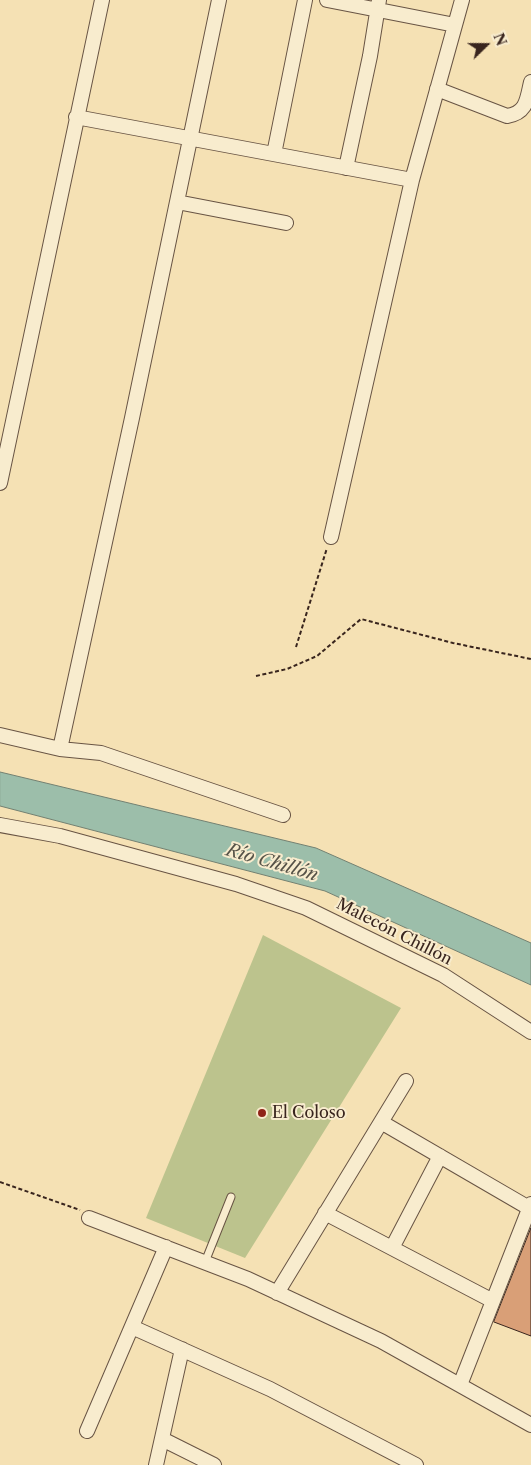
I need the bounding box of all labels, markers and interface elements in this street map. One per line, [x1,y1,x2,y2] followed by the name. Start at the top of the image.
[461,20,511,70] north arrow
[489,30,511,48] text: N
[224,840,320,886] water label: Río Chillón
[333,895,455,969] street label: Malecón Chillón
[272,1103,346,1123] place label: El Coloso
[256,1107,268,1119] marker: El Coloso

